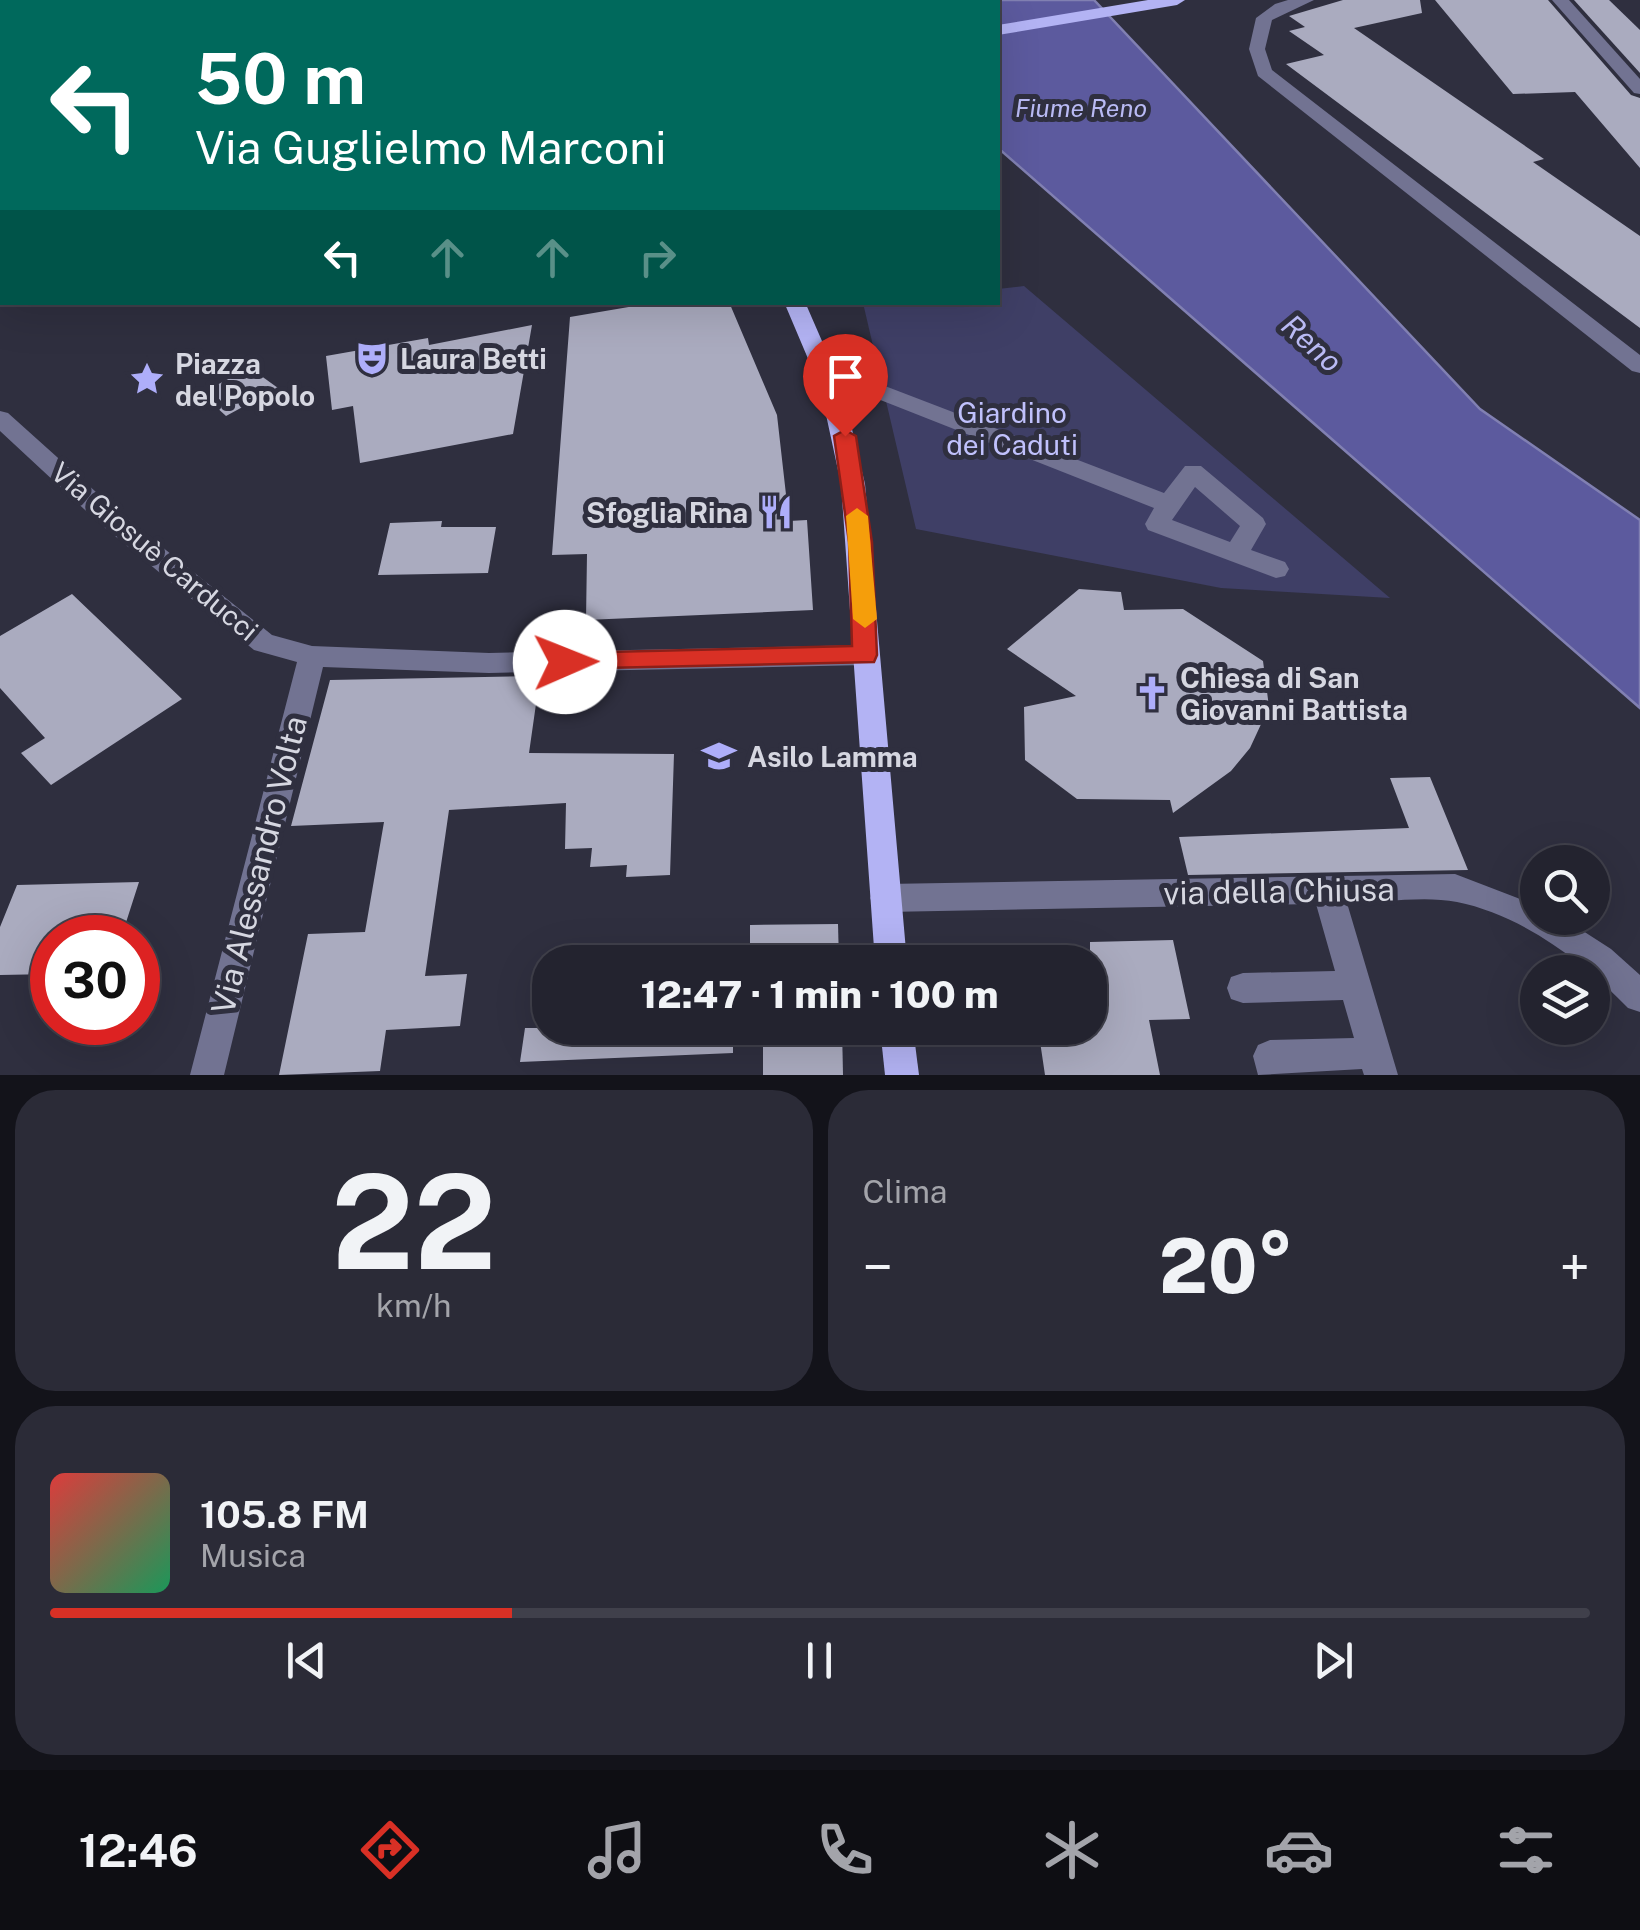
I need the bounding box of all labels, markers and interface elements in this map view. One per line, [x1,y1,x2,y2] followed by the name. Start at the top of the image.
[195,37,366,120] text: 50 m
[30,40,160,170] icon: left
[1015,93,1147,123] water label: Fiume Reno
[195,121,666,174] text: Via Guglielmo Marconi
[315,230,370,285] icon: left
[420,230,475,285] icon: ahead
[525,230,580,285] icon: ahead
[630,230,685,285] icon: right
[1275,307,1349,379] water label: Reno
[803,334,888,437] pin
[353,339,391,377] theatre icon: Laura Betti
[400,342,547,375] place label: Laura Betti
[175,347,315,412] place label: Piazza del Popolo
[818,349,873,404] icon: arrive
[128,360,166,398] place icon: Piazza del Popolo
[946,396,1078,461] park label: Giardino dei Caduti
[45,455,265,647] street label: Via Giosuè Carducci
[757,493,795,531] restaurant icon: Sfoglia Rina
[586,496,748,529] place label: Sfoglia Rina
[513,610,617,714] position arrow
[1180,661,1408,726] place label: Chiesa di San Giovanni Battista
[1133,674,1171,712] church icon: Chiesa di San Giovanni Battista
[204,712,314,1018] street label: Via Alessandro Volta
[700,737,738,775] school or university icon: Asilo Lamma
[747,740,918,773] place label: Asilo Lamma
[1520,845,1610,1045] map controls
[1520,845,1610,935] button: search
[1163,870,1395,912] street label: via della Chiusa
[30,915,160,1045] speed limit sign: 30
[1520,955,1610,1045] button: layers
[640,972,999,1017] text: 12:47 · 1 min · 100 m
[331,1146,496,1298] text: 22
[863,1173,948,1210] text: Clima
[1159,1222,1293,1310] text: 20°
[863,1235,893,1299] text: −
[1559,1235,1590,1299] text: +
[376,1287,451,1324] text: km/h
[200,1492,369,1537] text: 105.8 FM
[200,1537,306,1574] text: Musica
[279,1633,334,1688] icon: previous
[792,1633,847,1688] icon: pause
[1306,1633,1361,1688] icon: next
[355,1815,425,1885] icon: directions
[582,1815,652,1885] icon: music
[810,1815,880,1885] icon: phone
[1037,1815,1107,1885] icon: climate
[1264,1815,1334,1885] icon: car
[1491,1815,1561,1885] icon: filters
[79,1824,198,1877] text: 12:46

